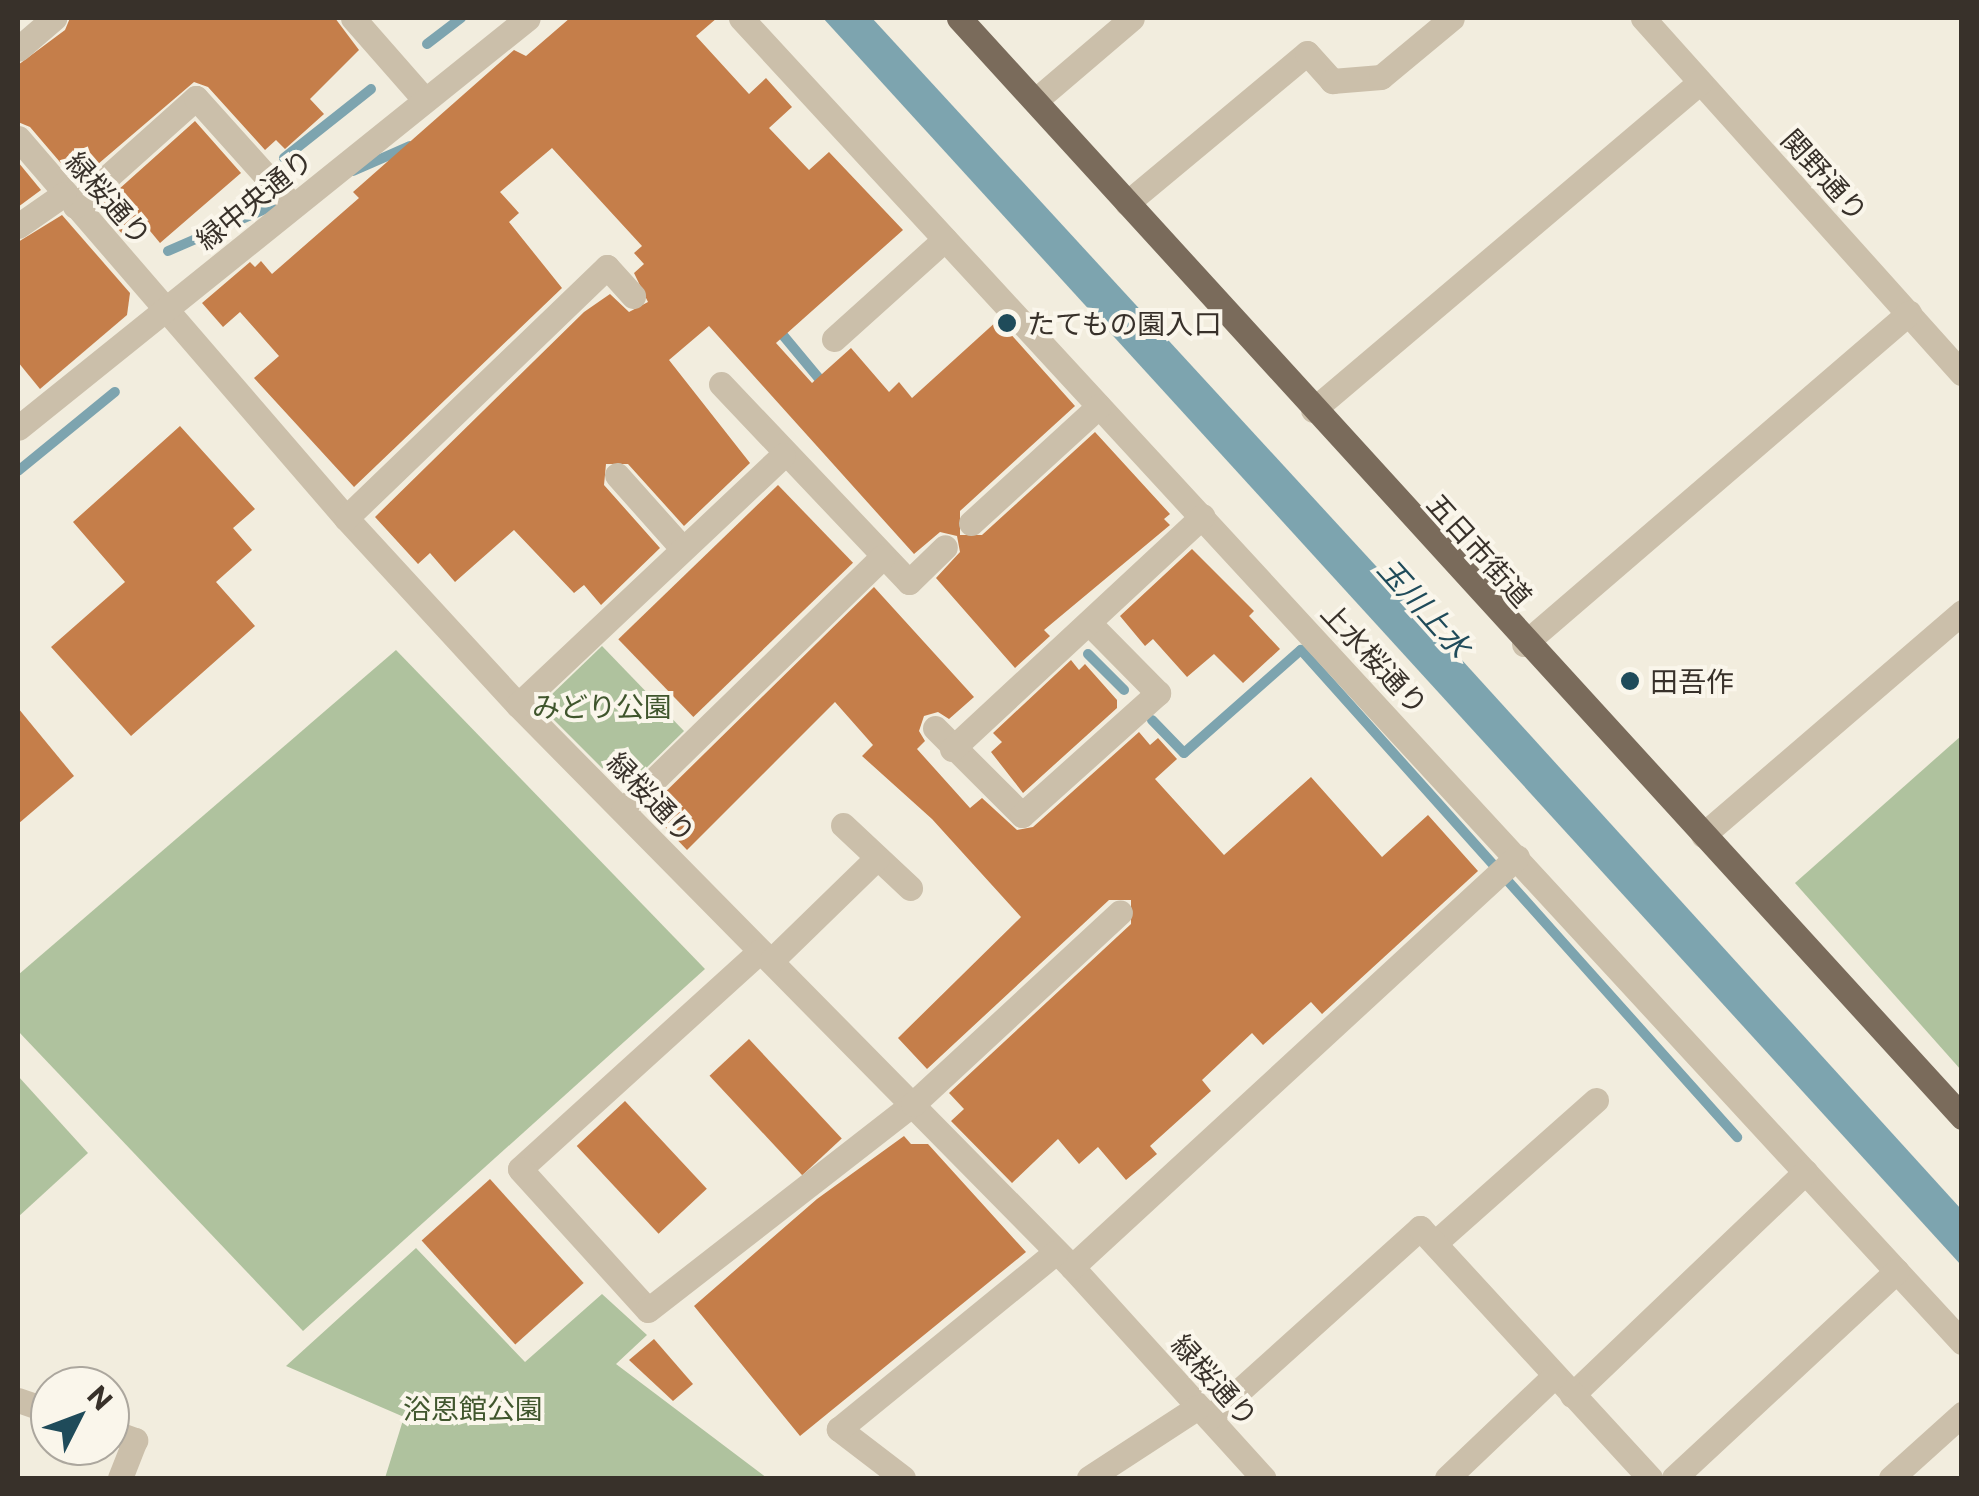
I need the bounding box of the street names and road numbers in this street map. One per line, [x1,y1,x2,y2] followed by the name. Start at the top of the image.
[1775,122,1875,228] street label: 関野通り
[189,142,319,256] street label: 緑中央通り
[60,145,158,251] street label: 緑桜通り
[1421,487,1539,613] street label: 五日市街道
[1315,595,1435,721] street label: 上水桜通り
[601,745,703,849] street label: 緑桜通り
[1165,1327,1265,1433] street label: 緑桜通り

